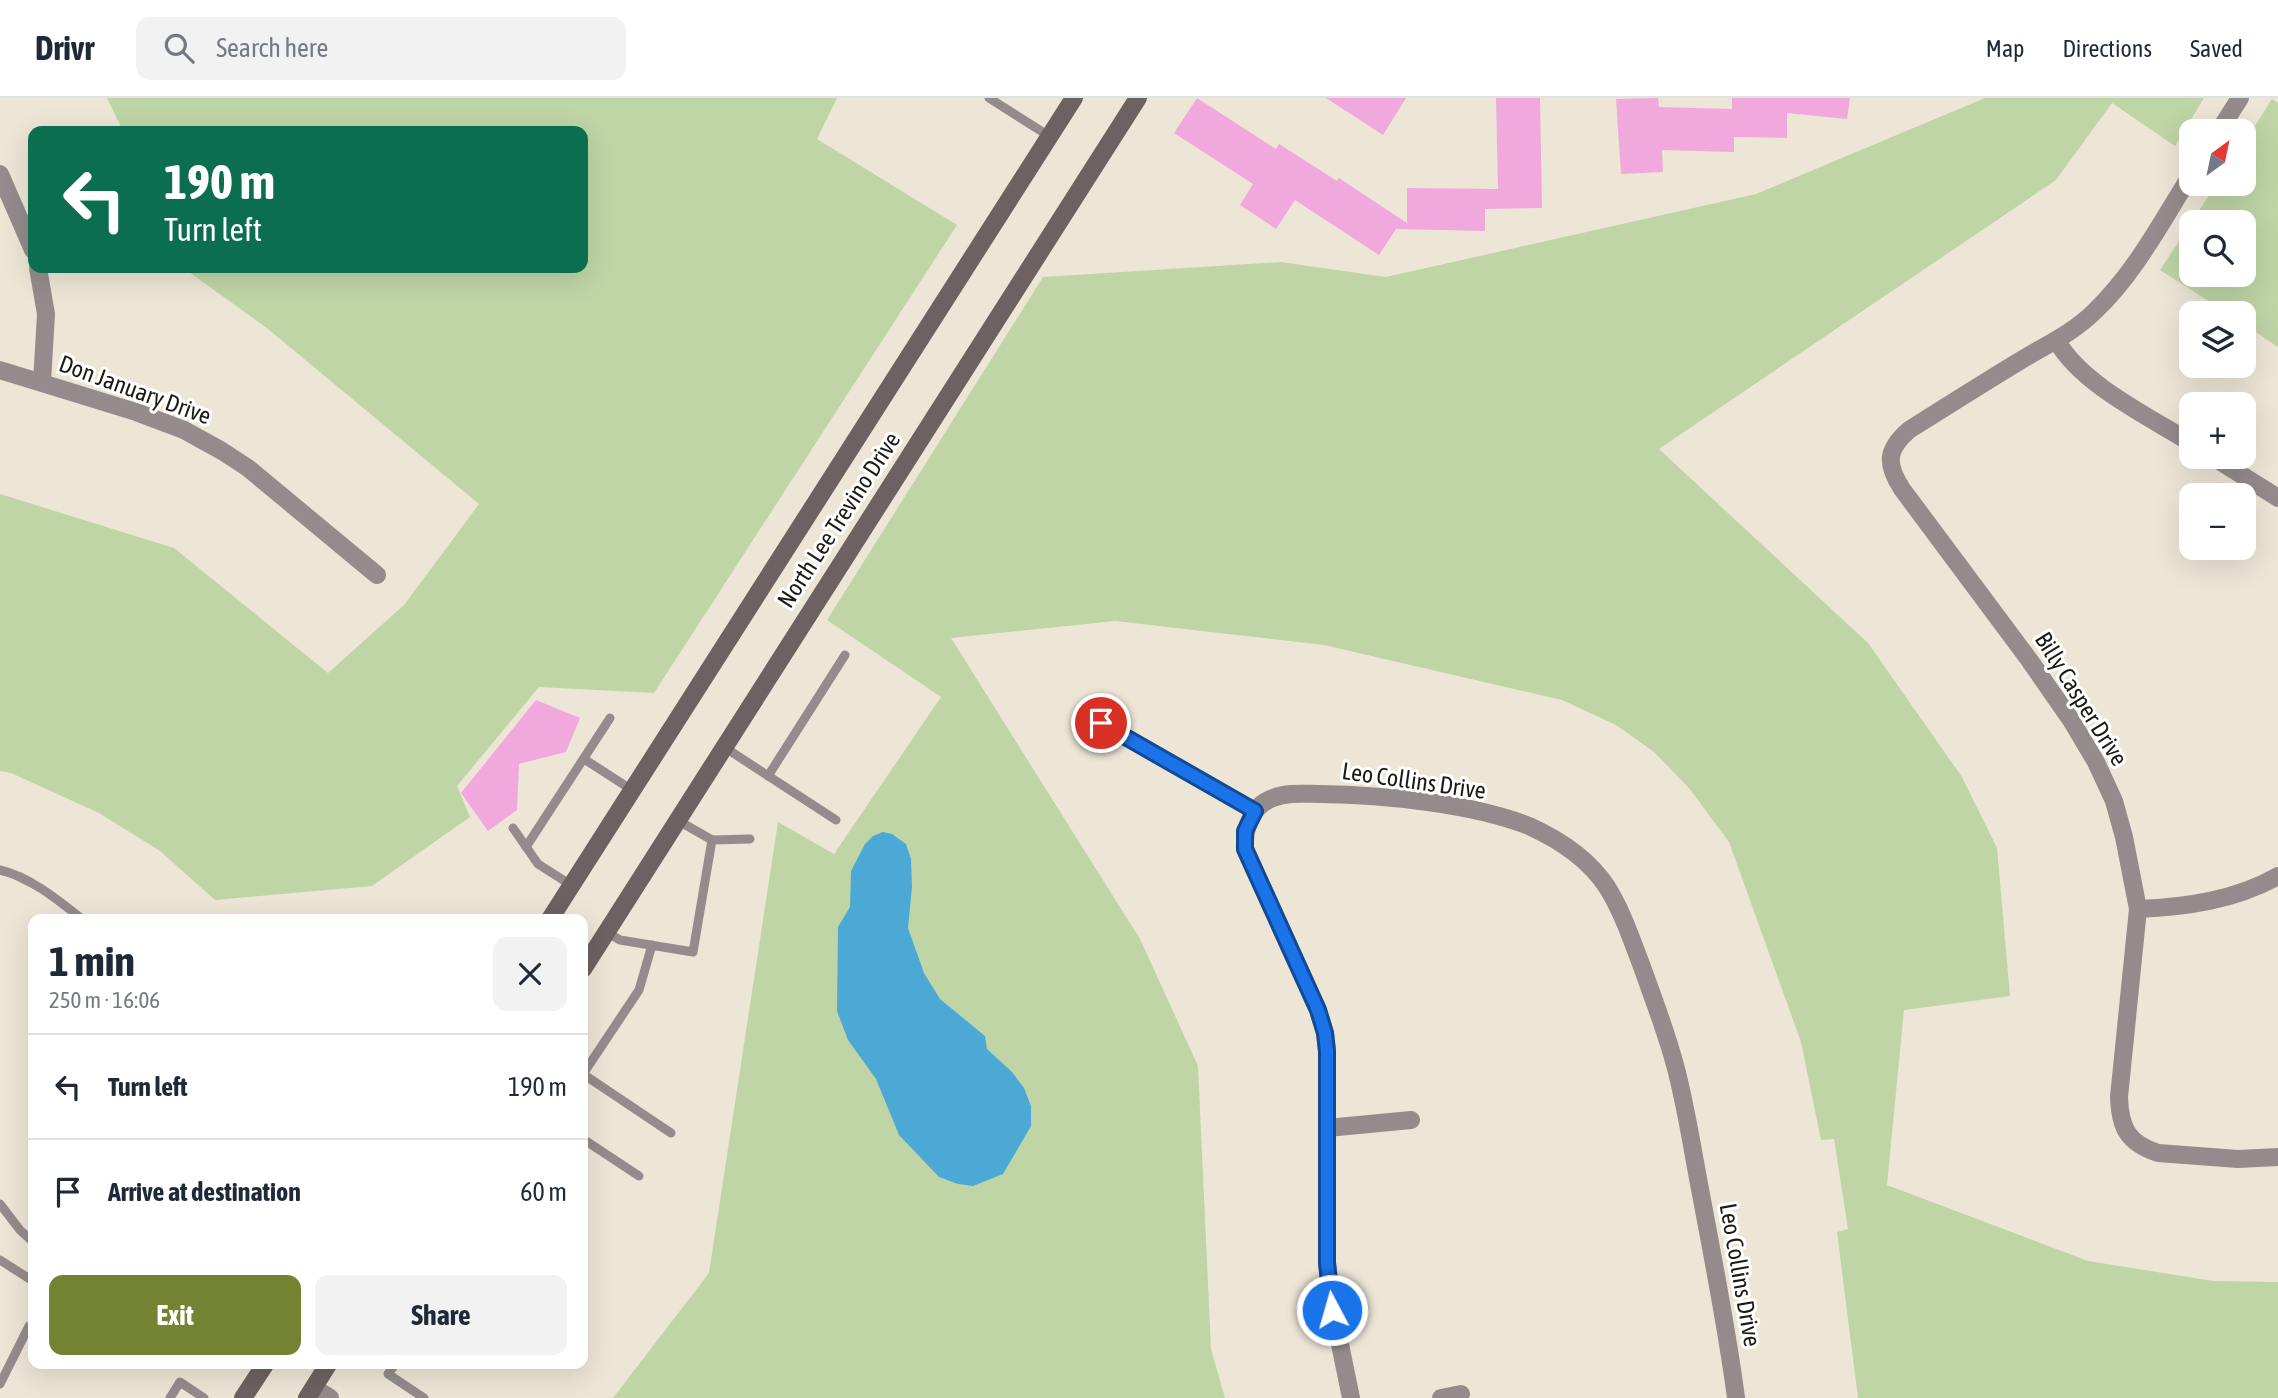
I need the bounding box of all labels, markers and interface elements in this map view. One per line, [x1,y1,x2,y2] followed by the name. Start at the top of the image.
[136,17,626,80] search box
[35,29,94,67] text: Drivr
[160,29,198,67] icon: search
[216,33,328,63] text: Search here
[1986,35,2024,62] text: Map
[2062,35,2152,62] text: Directions
[2190,35,2243,62] text: Saved
[2179,119,2256,196] north arrow
[2179,119,2256,560] map controls
[164,153,275,209] text: 190 m
[49,154,140,245] icon: left
[2179,210,2256,287] button: search
[164,211,262,248] text: Turn left
[2179,301,2256,378] button: layers
[56,350,215,430] street label: Don January Drive
[2179,392,2256,469] button: +
[772,427,905,612] street label: North Lee Trevino Drive
[2179,483,2256,560] button: −
[2030,627,2133,770] street label: Billy Casper Drive
[1071,693,1131,753] pin
[1082,704,1120,742] icon: arrive
[1340,757,1488,804] street label: Leo Collins Drive
[49,937,135,985] text: 1 min
[493,937,567,1011] button: close
[49,987,160,1013] text: 250 m · 16:06
[49,1068,87,1106] icon: left
[108,1072,188,1102] text: Turn left
[508,1072,567,1102] text: 190 m
[49,1173,87,1211] icon: arrive
[108,1177,301,1207] text: Arrive at destination
[520,1177,567,1207] text: 60 m
[1715,1201,1766,1349] street label: Leo Collins Drive
[1295,1273,1369,1347] position arrow
[49,1275,301,1355] button: Exit
[315,1275,567,1355] button: Share

